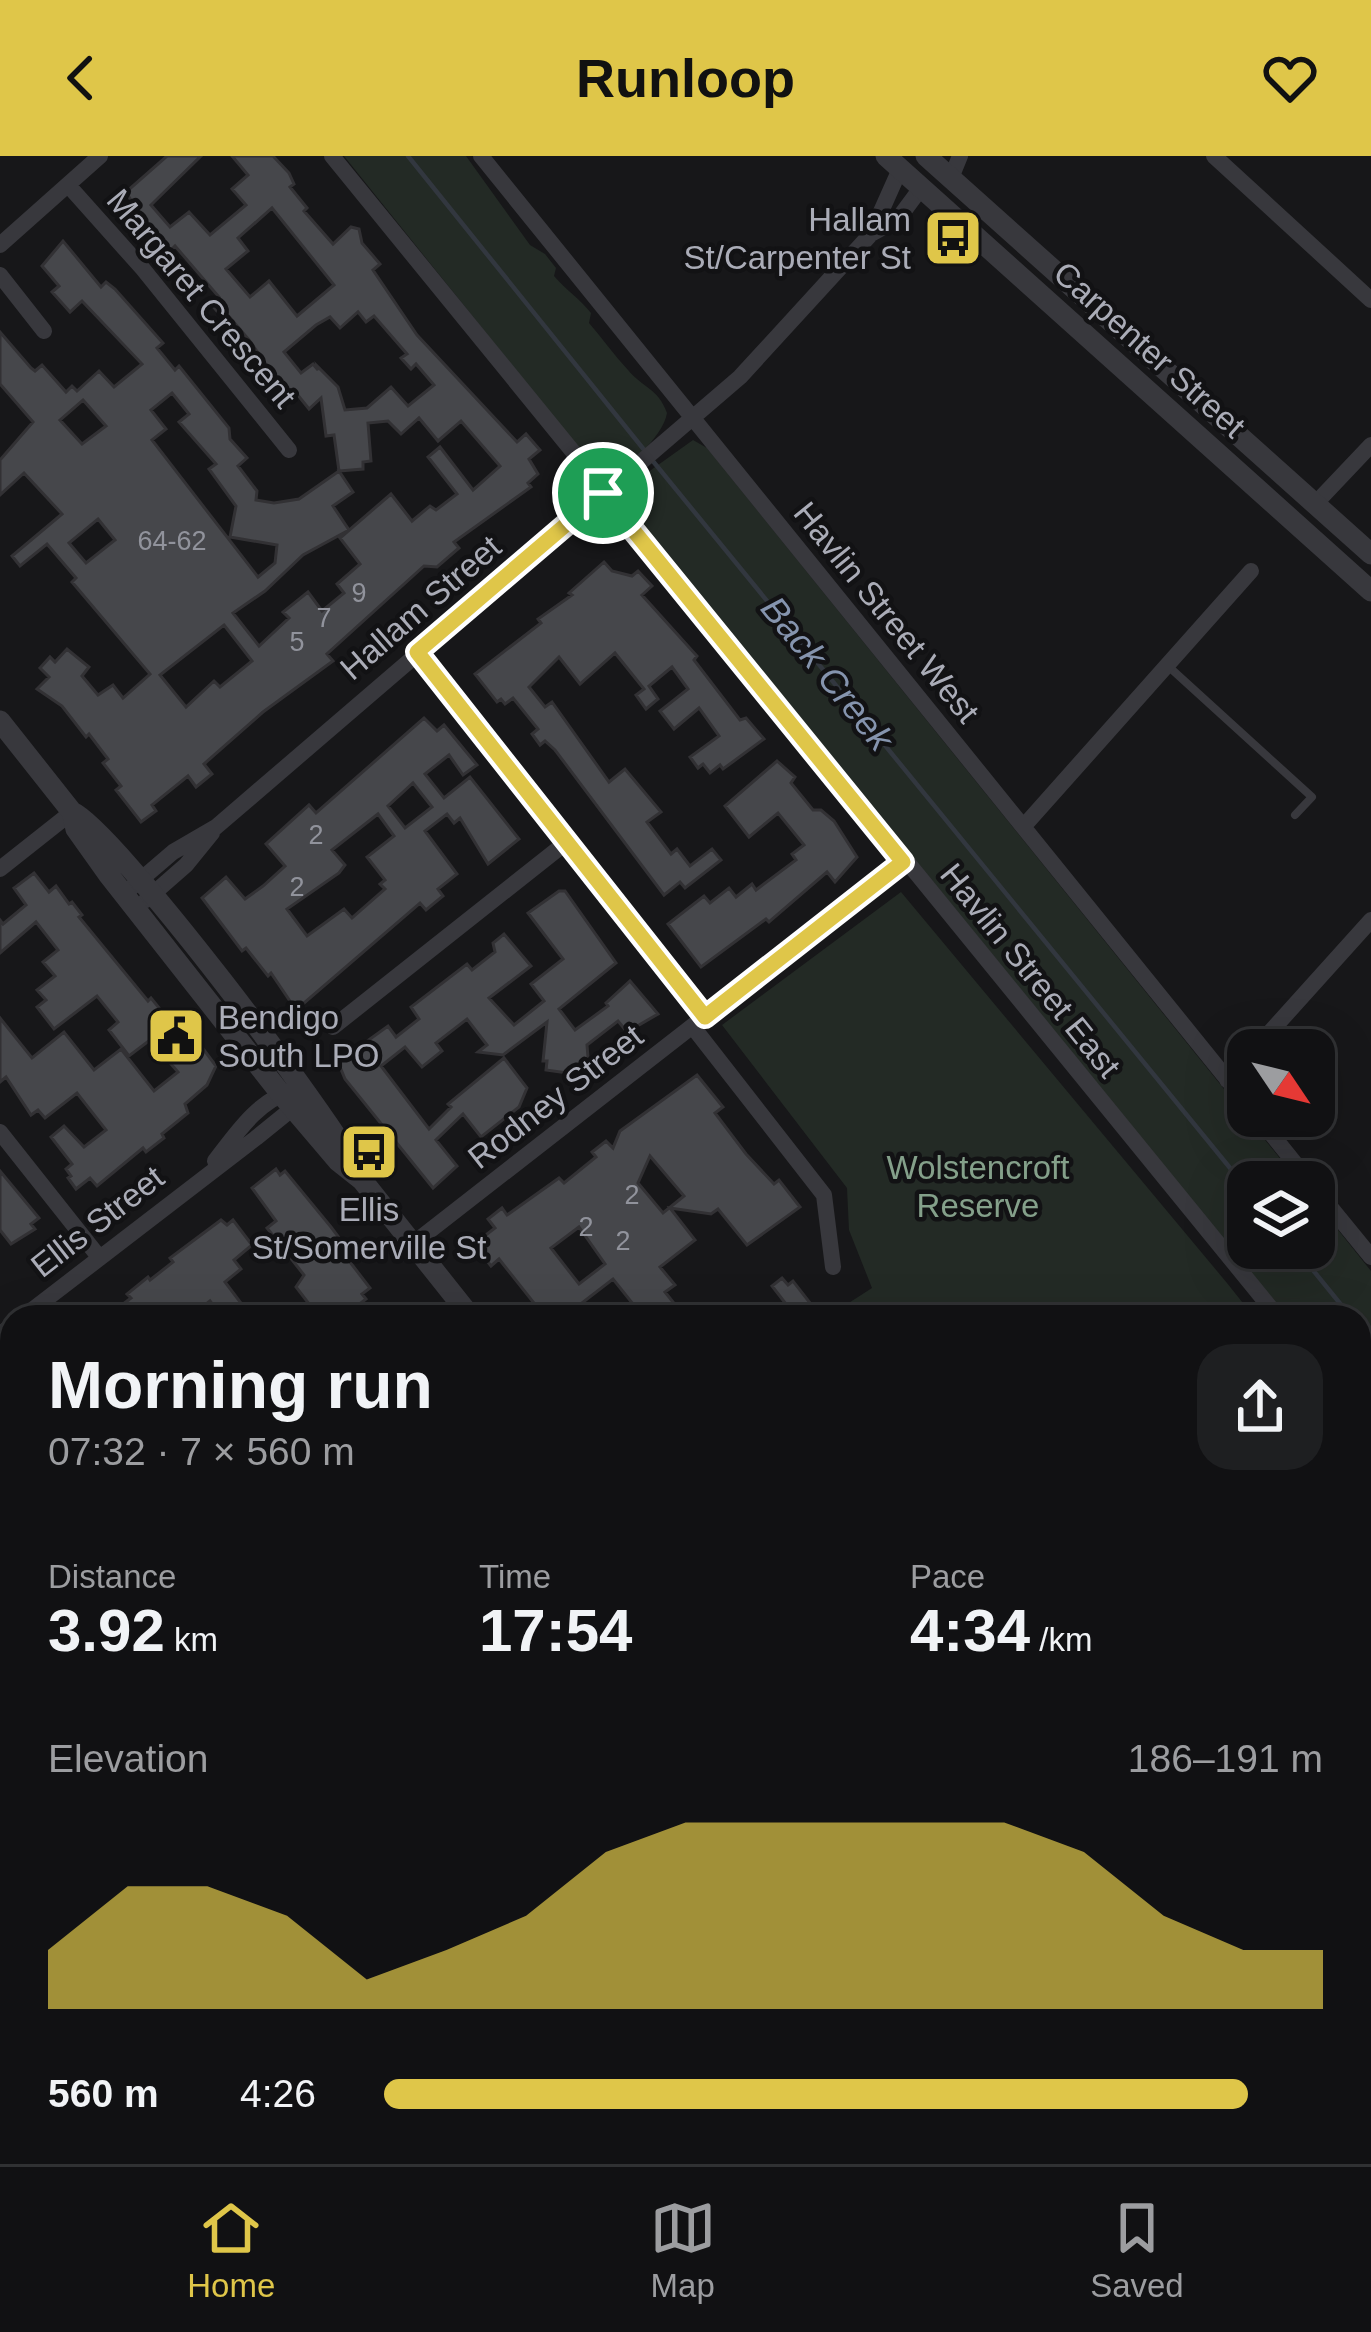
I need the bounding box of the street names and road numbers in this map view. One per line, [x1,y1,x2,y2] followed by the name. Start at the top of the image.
[100,182,304,415] street label: Margaret Crescent
[1047,254,1253,445] street label: Carpenter Street
[786,495,987,730] street label: Havlin Street West
[333,528,508,687] street label: Hallam Street
[933,856,1128,1085] street label: Havlin Street East
[461,1017,650,1176] street label: Rodney Street
[24,1158,171,1285] street label: Ellis Street

